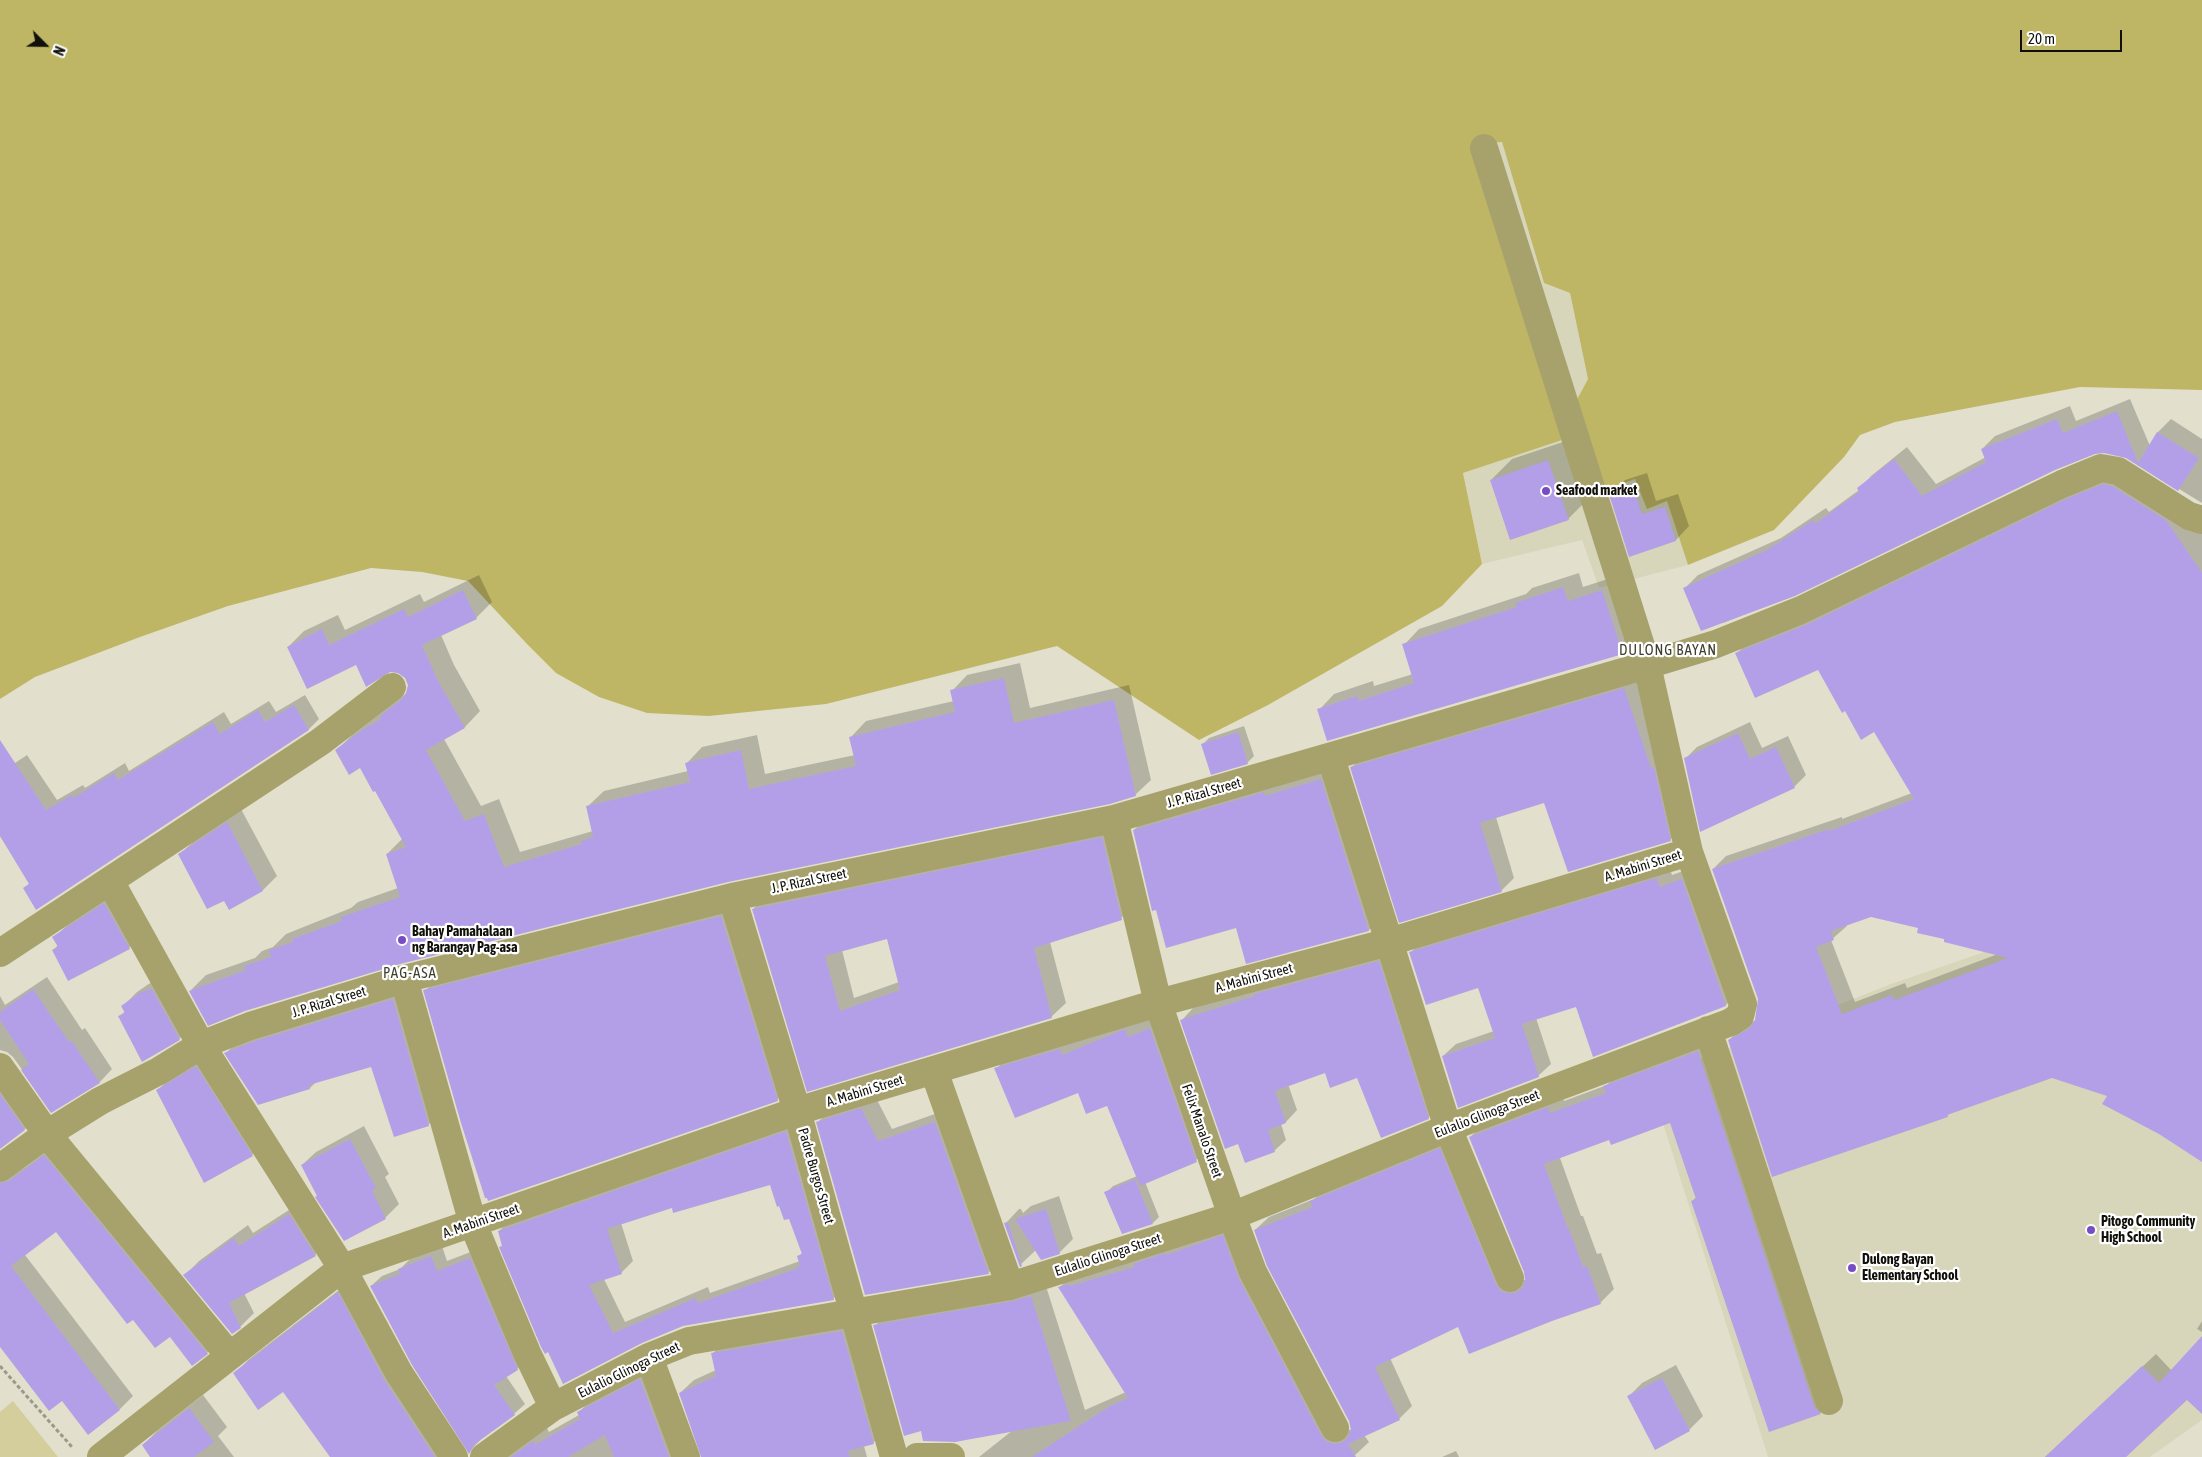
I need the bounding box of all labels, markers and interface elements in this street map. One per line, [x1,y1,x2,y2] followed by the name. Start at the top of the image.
[20,20,70,70] north arrow
[2022,20,2124,52] scale bar
[2028,30,2055,47] text: 20 m
[50,44,68,58] text: N
[1556,483,1637,499] place label: Seafood market
[1540,485,1552,497] marker: Seafood market
[1617,641,1719,659] district label: DULONG BAYAN
[1165,774,1243,812] street label: J. P. Rizal Street
[1602,846,1684,886] street label: A. Mabini Street
[770,865,848,897] street label: J. P. Rizal Street
[412,924,518,956] place label: Bahay Pamahalaan ng Barangay Pag-asa
[396,934,408,946] marker: Bahay Pamahalaan ng Barangay Pag-asa
[1213,960,1295,996] street label: A. Mabini Street
[382,964,438,982] district label: PAG-ASA
[290,983,368,1021] street label: J. P. Rizal Street
[824,1071,906,1111] street label: A. Mabini Street
[1178,1082,1226,1180] street label: Felix Manalo Street
[1432,1086,1542,1142] street label: Eulalio Glinoga Street
[794,1126,838,1226] street label: Padre Burgos Street
[441,1200,521,1242] street label: A. Mabini Street
[2101,1214,2195,1246] place label: Pitogo Community High School
[2085,1224,2097,1236] marker: Pitogo Community High School
[1053,1230,1163,1280] street label: Eulalio Glinoga Street
[1862,1252,1958,1284] place label: Dulong Bayan Elementary School
[1846,1262,1858,1274] marker: Dulong Bayan Elementary School
[575,1338,683,1402] street label: Eulalio Glinoga Street

